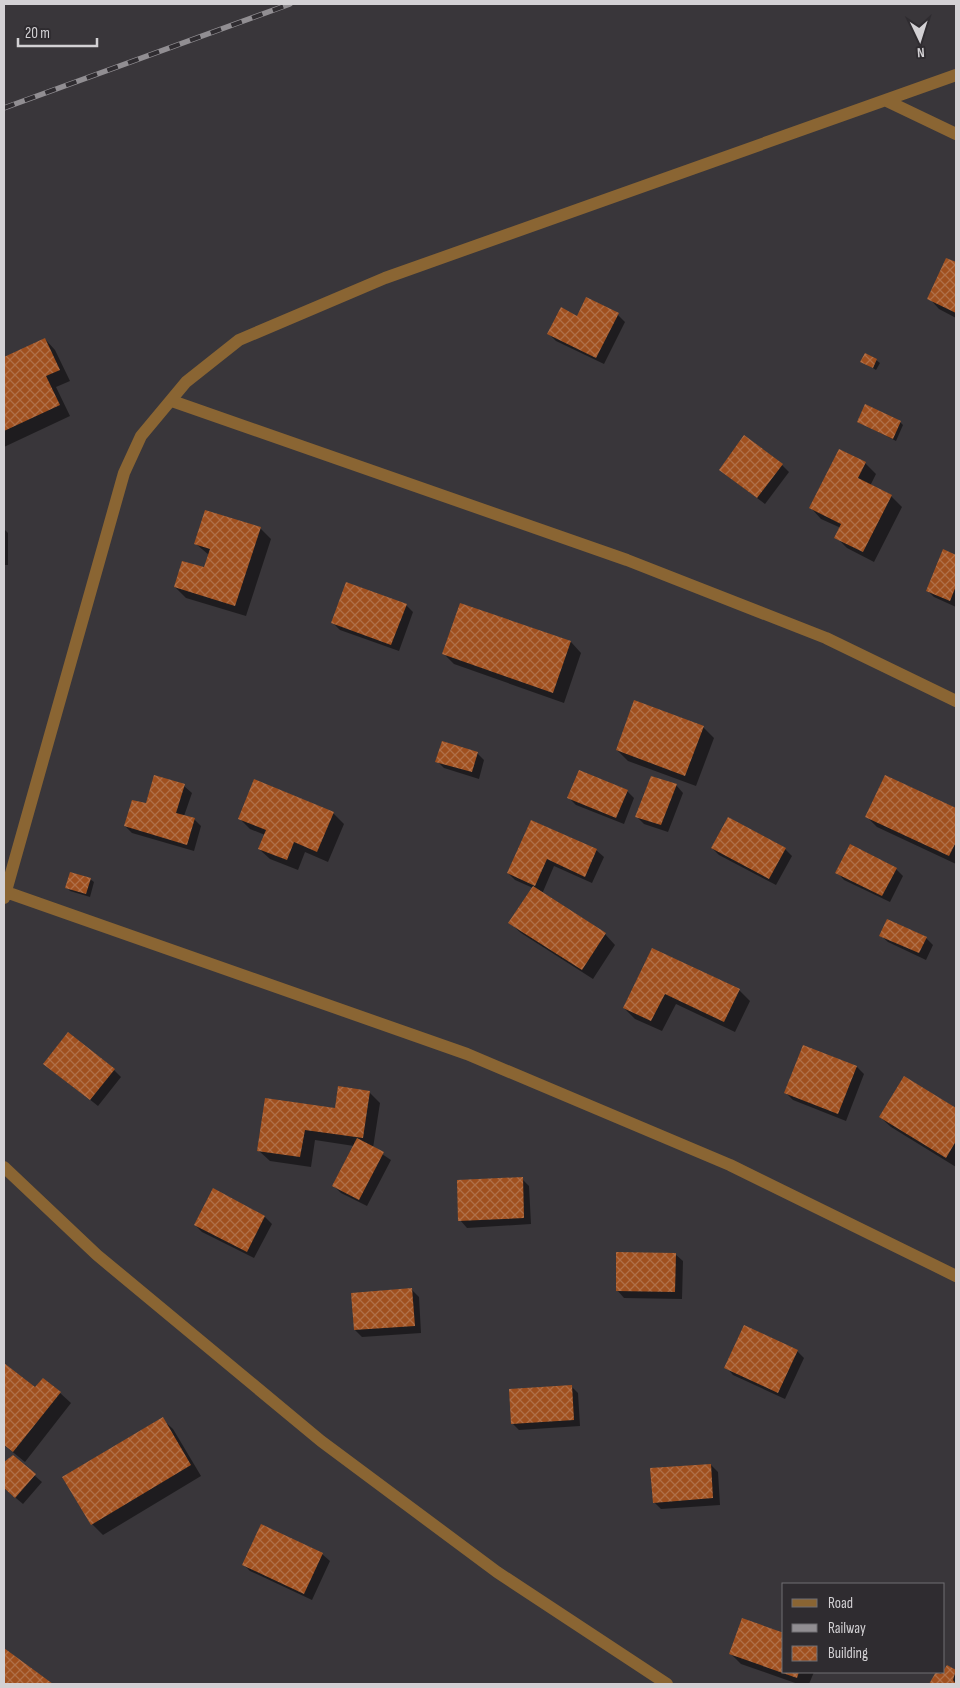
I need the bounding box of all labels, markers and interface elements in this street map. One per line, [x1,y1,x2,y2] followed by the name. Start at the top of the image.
[18,15,96,47] scale bar
[895,15,945,65] north arrow
[25,24,50,43] text: 20 m
[917,44,925,61] text: N
[782,1583,945,1673] legend
[828,1594,853,1613] text: Road
[828,1619,866,1638] text: Railway
[828,1644,868,1663] text: Building

